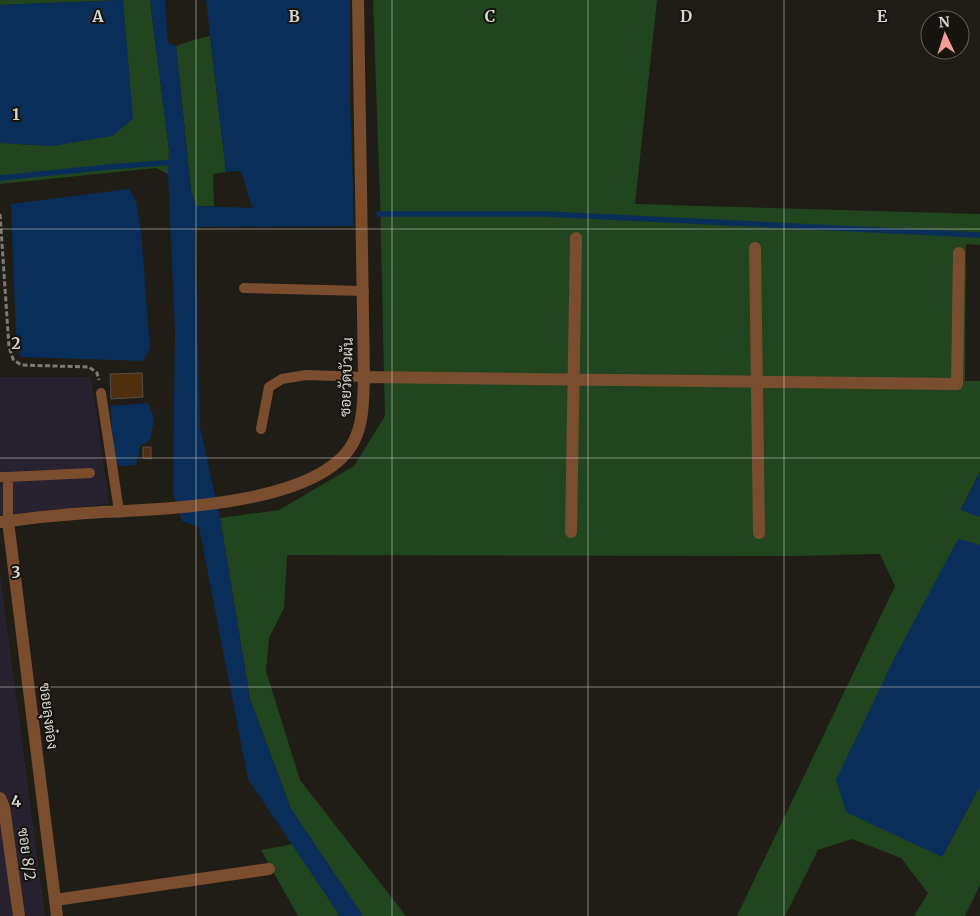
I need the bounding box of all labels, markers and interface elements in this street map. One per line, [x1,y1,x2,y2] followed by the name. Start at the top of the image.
[91,6,104,26] text: A
[288,6,300,26] text: B
[485,6,495,26] text: C
[680,6,692,26] text: D
[877,6,888,26] text: E
[920,10,970,60] north arrow
[938,13,950,31] text: N
[12,104,20,124] text: 1
[11,333,21,353] text: 2
[335,337,357,417] street label: ซอยวัดบัวผัน
[11,562,21,582] text: 3
[34,682,63,751] street label: ซอยลุงต๋อง
[11,791,21,811] text: 4
[14,826,40,882] street label: ซอย 8/2

